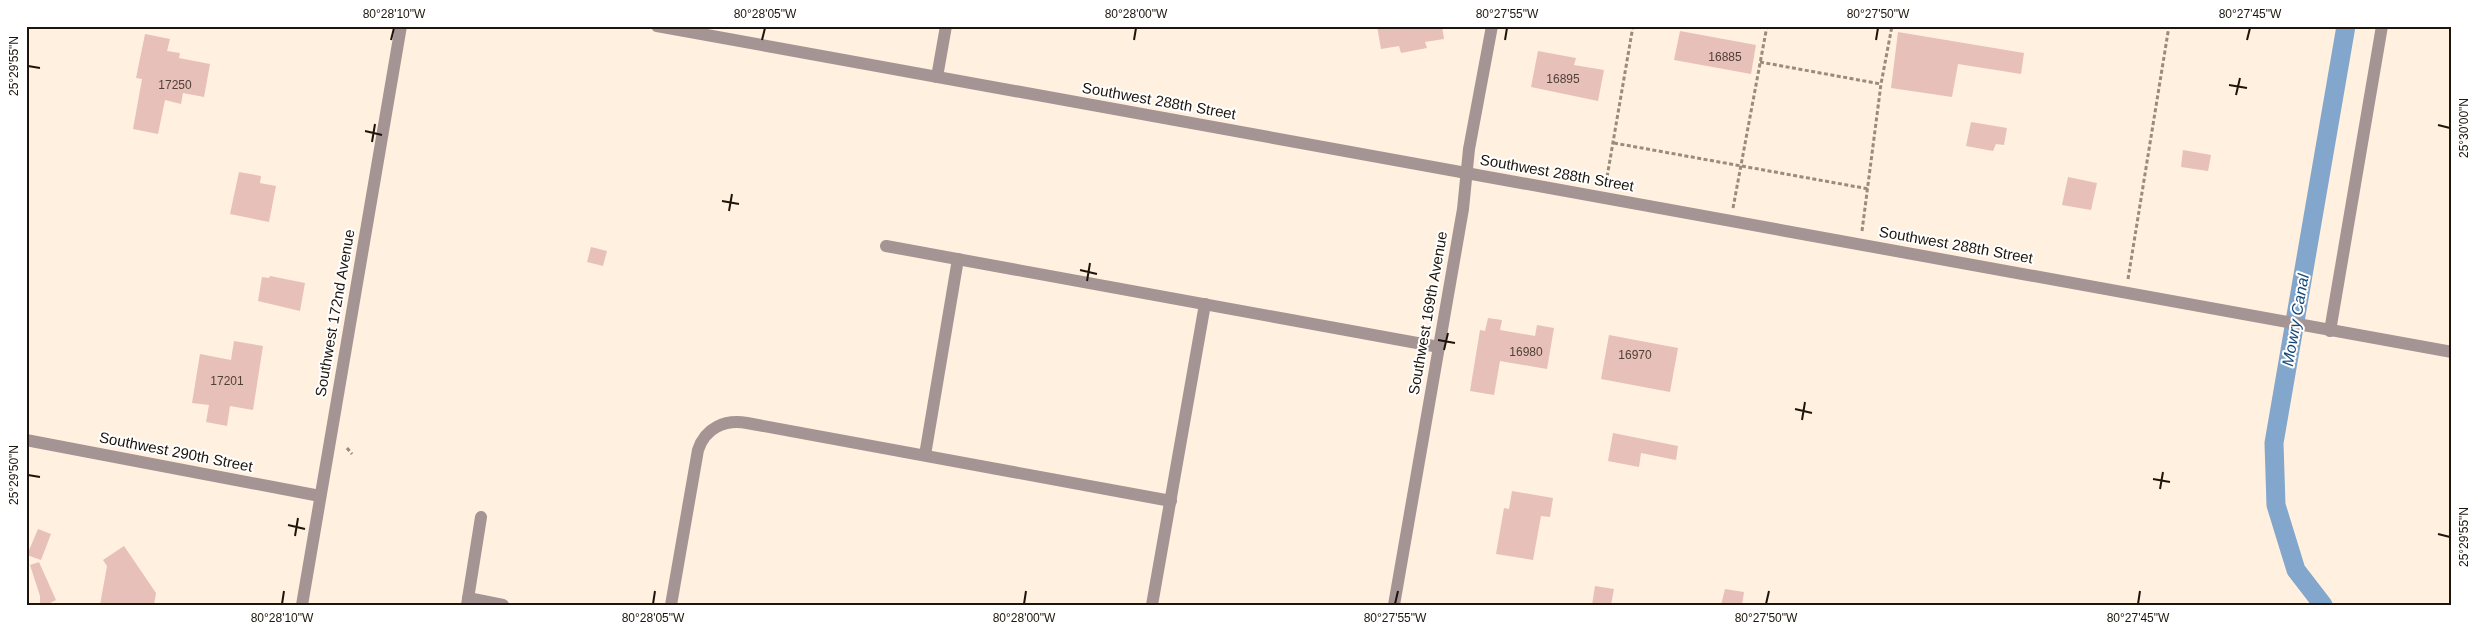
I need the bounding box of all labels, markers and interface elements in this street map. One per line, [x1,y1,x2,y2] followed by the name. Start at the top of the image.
[363,7,426,21] text: 80°28'10"W
[734,7,797,21] text: 80°28'05"W
[1105,7,1168,21] text: 80°28'00"W
[1476,7,1539,21] text: 80°27'55"W
[1847,7,1910,21] text: 80°27'50"W
[2219,7,2282,21] text: 80°27'45"W
[7,36,21,96] text: 25°29'55"N
[1708,50,1742,64] house number: 16885
[1546,72,1580,86] house number: 16895
[158,78,192,92] house number: 17250
[1081,79,1238,123] street label: Southwest 288th Street
[2457,98,2471,158] text: 25°30'00"N
[1479,151,1636,195] street label: Southwest 288th Street
[1878,223,2035,267] street label: Southwest 288th Street
[311,228,358,398] street label: Southwest 172nd Avenue
[1405,230,1450,396] street label: Southwest 169th Avenue
[2279,272,2312,368] water label: Mowry Canal
[1509,345,1543,359] house number: 16980
[1618,348,1652,362] house number: 16970
[210,374,244,388] house number: 17201
[98,428,255,475] street label: Southwest 290th Street
[7,445,21,505] text: 25°29'50"N
[2457,507,2471,567] text: 25°29'55"N
[251,611,314,625] text: 80°28'10"W
[622,611,685,625] text: 80°28'05"W
[993,611,1056,625] text: 80°28'00"W
[1364,611,1427,625] text: 80°27'55"W
[1735,611,1798,625] text: 80°27'50"W
[2107,611,2170,625] text: 80°27'45"W

